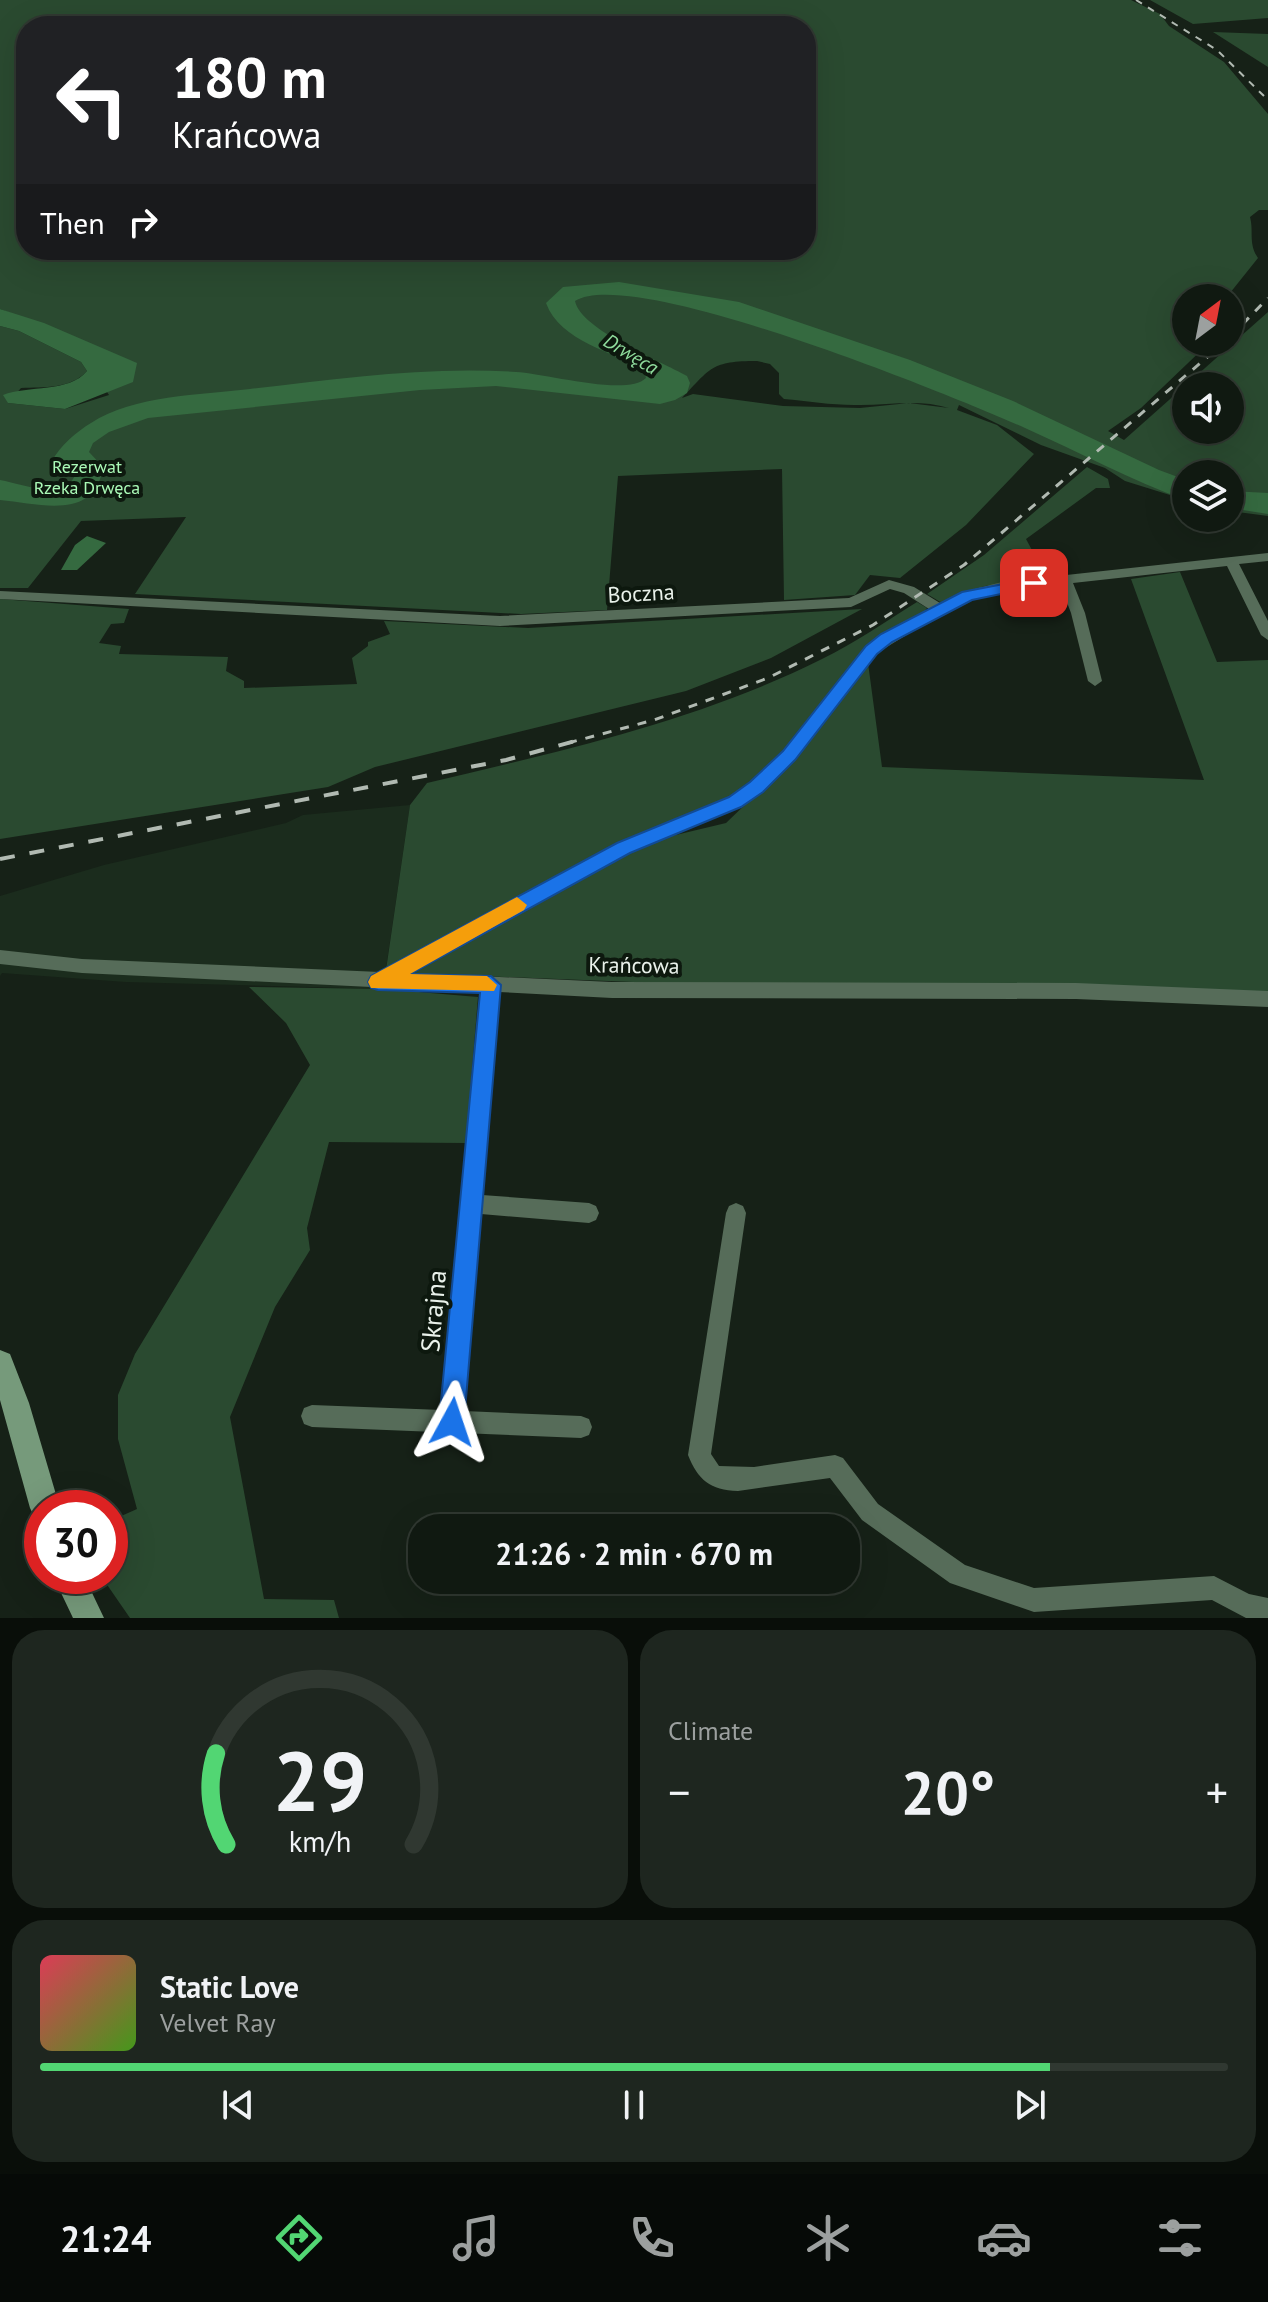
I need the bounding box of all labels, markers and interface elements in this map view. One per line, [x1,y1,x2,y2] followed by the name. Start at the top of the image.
[172,41,327,113] text: 180 m
[40,48,144,152] icon: left
[172,111,321,158] text: Krańcowa
[121,200,165,244] icon: right
[40,203,105,242] text: Then
[1172,284,1244,356] north arrow
[1172,284,1244,532] map controls
[599,328,663,381] water label: Drwęca
[1172,372,1244,444] button: sound
[34,455,140,499] park label: Rezerwat Rzeka Drwęca
[1172,460,1244,532] button: layers
[1000,549,1068,617] pin
[1012,561,1056,605] icon: arrive
[607,577,675,609] street label: Boczna
[588,950,680,980] street label: Krańcowa
[413,1269,453,1353] street label: Skrajna
[410,1380,494,1464] position arrow
[24,1490,128,1594] speed limit sign: 30
[495,1534,773,1573] text: 21:26 · 2 min · 670 m
[668,1714,753,1747] text: Climate
[273,1726,367,1834] text: 29
[901,1753,995,1831] text: 20°
[668,1763,690,1820] text: −
[1206,1763,1228,1820] text: +
[289,1823,351,1860] text: km/h
[160,1967,299,2006] text: Static Love
[160,2006,276,2039] text: Velvet Ray
[216,2083,260,2127] icon: previous
[612,2083,656,2127] icon: pause
[1008,2083,1052,2127] icon: next
[271,2210,327,2266] icon: directions
[448,2210,504,2266] icon: music
[624,2210,680,2266] icon: phone
[800,2210,856,2266] icon: climate
[976,2210,1032,2266] icon: car
[1152,2210,1208,2266] icon: filters
[60,2215,151,2262] text: 21:24

